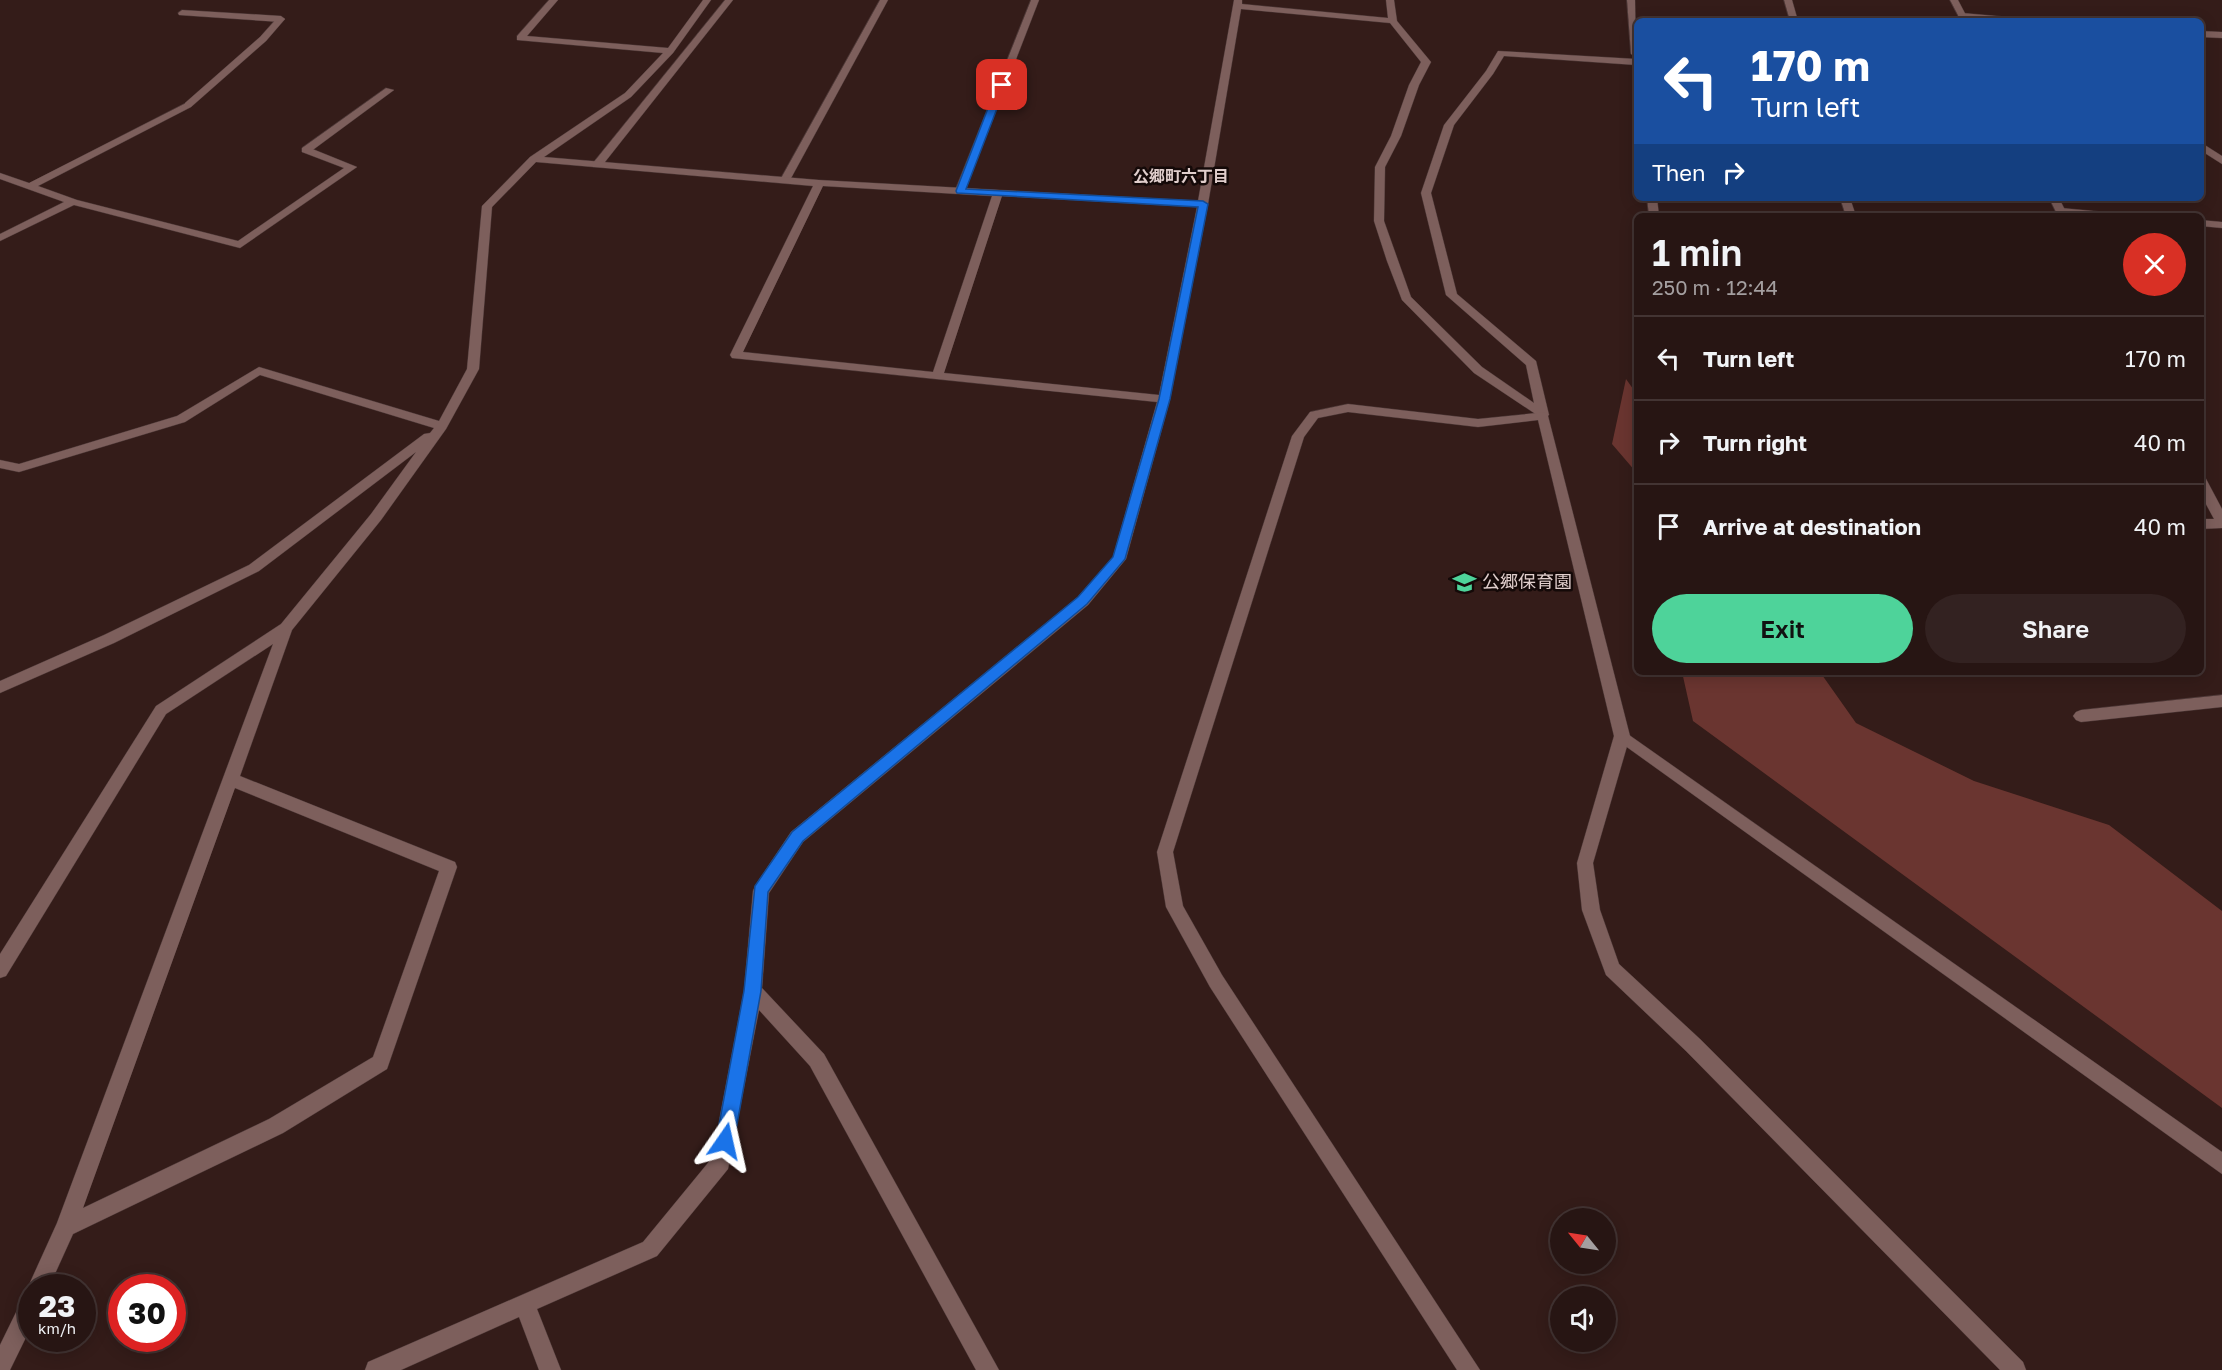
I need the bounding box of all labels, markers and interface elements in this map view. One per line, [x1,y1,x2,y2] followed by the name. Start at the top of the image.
[1751,40,1870,90] text: 170 m
[1652,42,1730,120] icon: left
[976,59,1027,110] pin
[985,68,1018,101] icon: arrive
[1751,91,1860,123] text: Turn left
[1717,156,1750,189] icon: right
[1652,159,1705,186] text: Then
[1133,166,1229,186] district label: 公郷町六丁目
[1652,231,1742,274] text: 1 min
[2123,233,2186,296] button: close
[1652,275,1778,299] text: 250 m · 12:44
[1652,342,1685,375] icon: left
[1703,345,1794,372] text: Turn left
[2125,345,2186,372] text: 170 m
[1652,426,1685,459] icon: right
[1703,429,1807,456] text: Turn right
[2134,429,2186,456] text: 40 m
[1652,510,1685,543] icon: arrive
[1703,513,1921,540] text: Arrive at destination
[2134,513,2186,540] text: 40 m
[1451,569,1477,595] school or university icon: 公郷保育園
[1482,570,1572,592] place label: 公郷保育園
[1652,594,1913,663] button: Exit
[1925,594,2186,663] button: Share
[693,1109,757,1173] position arrow
[1550,1208,1616,1274] north arrow
[1550,1208,1616,1352] map controls
[108,1274,186,1352] speed limit sign: 30
[1550,1286,1616,1352] button: sound
[39,1288,75,1324] text: 23
[38,1319,76,1337] text: km/h

